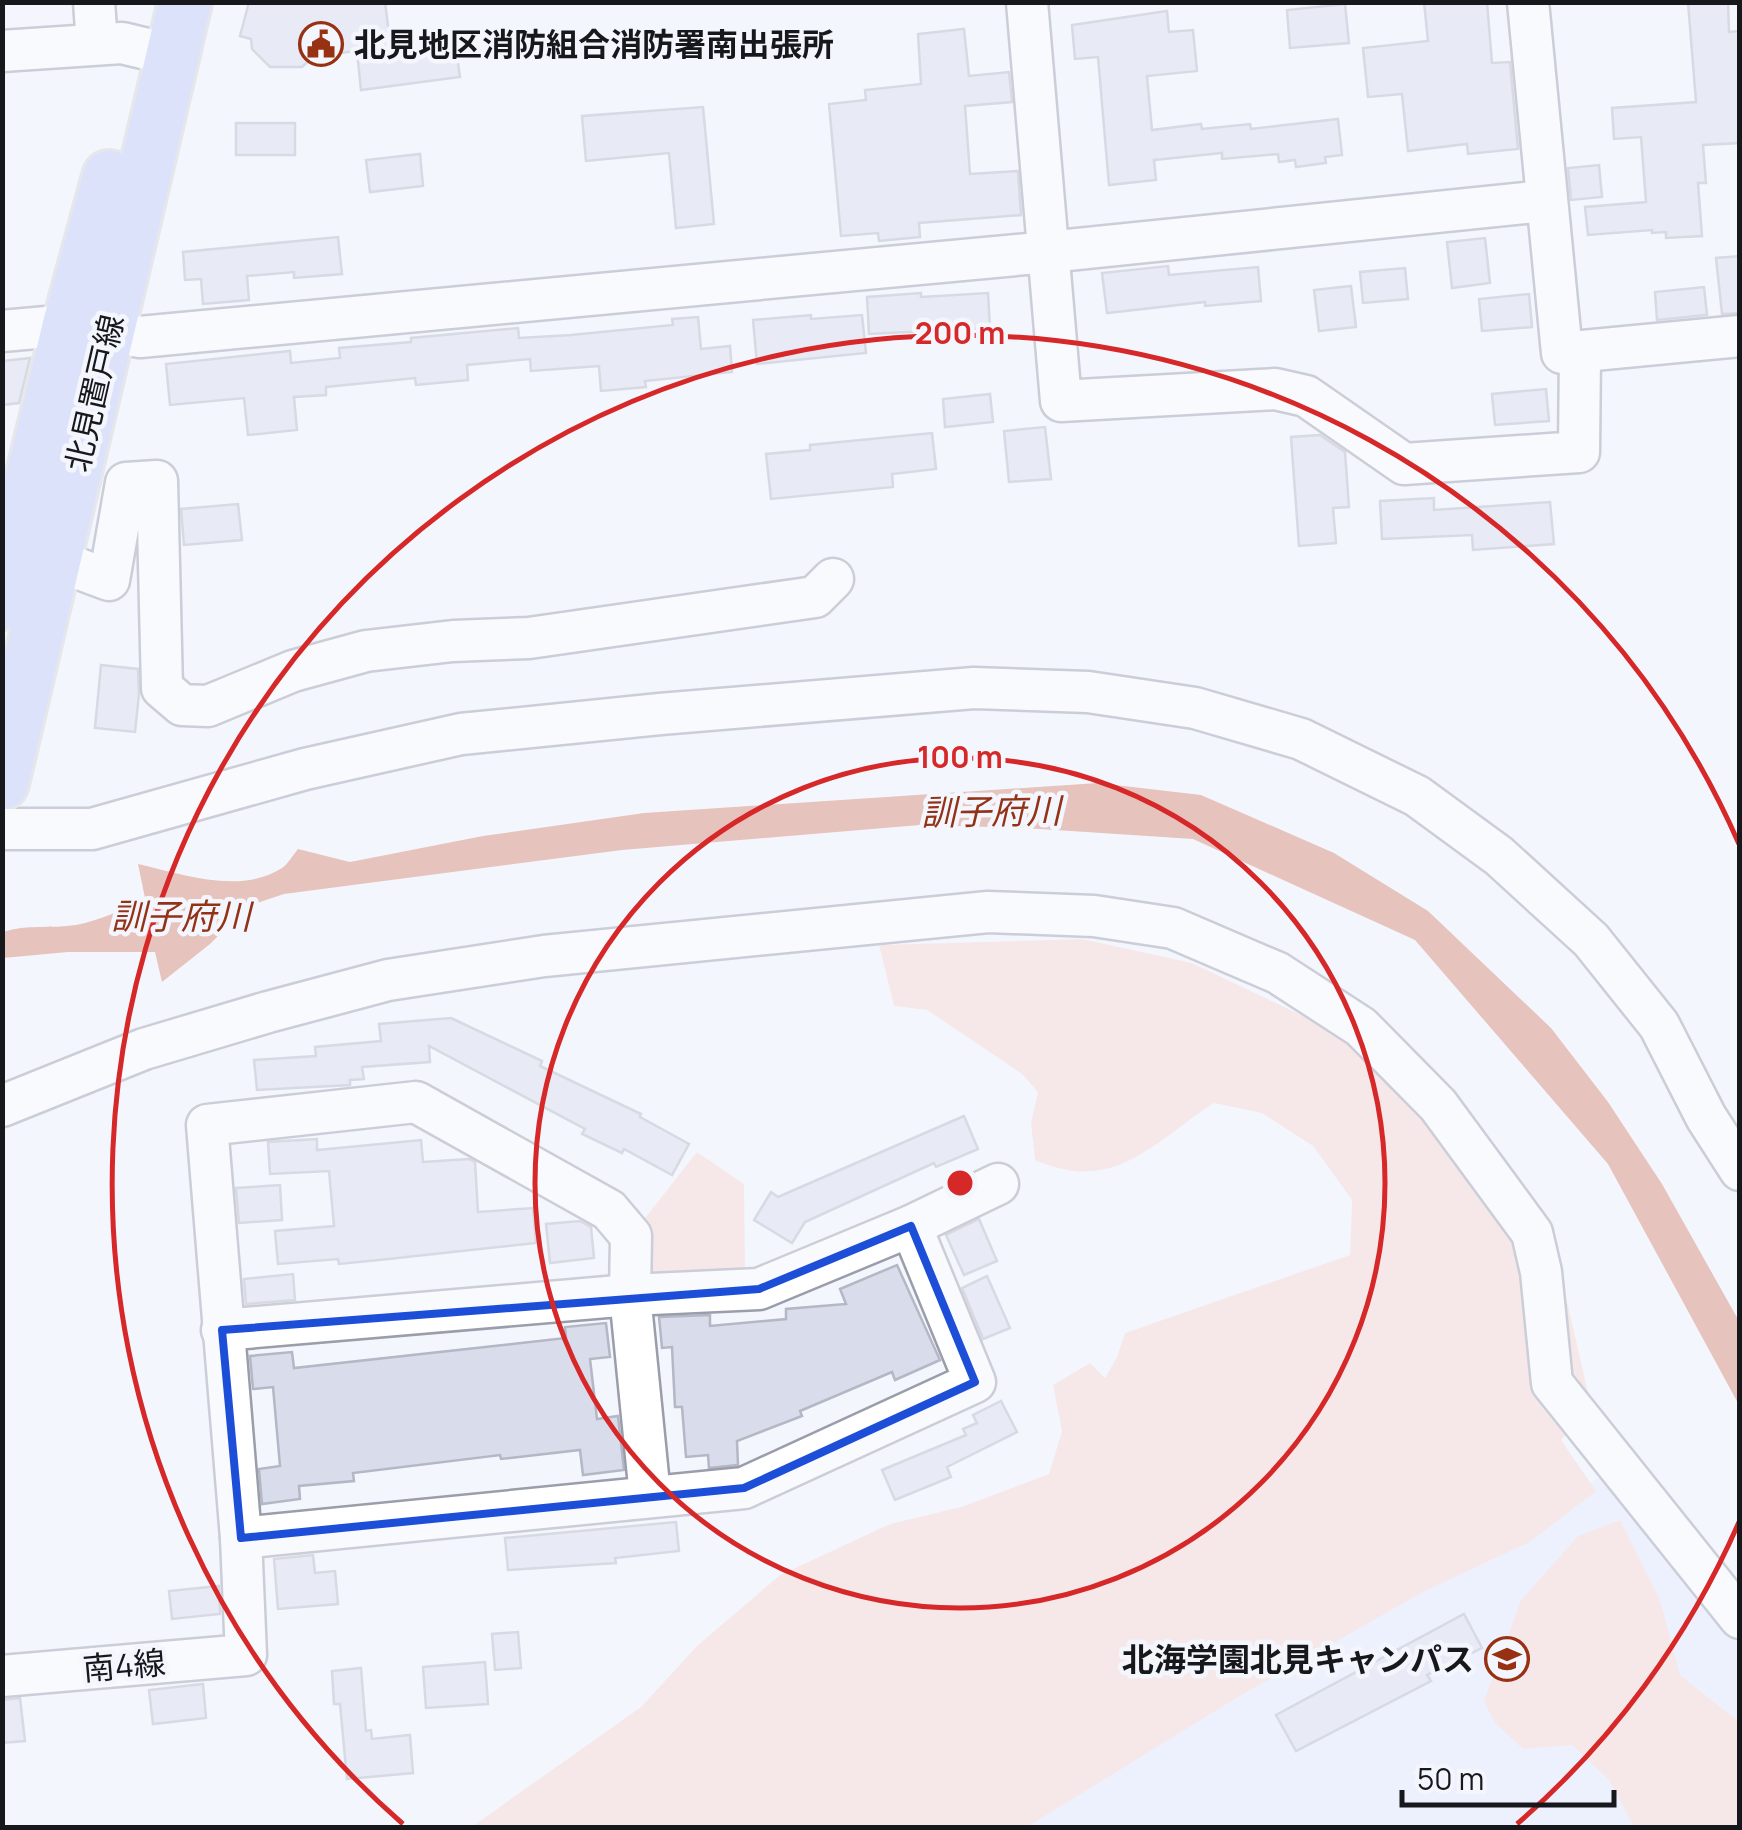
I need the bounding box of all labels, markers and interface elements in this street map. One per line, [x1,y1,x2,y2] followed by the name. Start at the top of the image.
[298,21,344,67] public building icon: 北見地区消防組合消防署南出張所
[354,22,834,66] place label: 北見地区消防組合消防署南出張所
[55,310,133,476] street label: 北見置戸線
[915,312,1005,353] text: 200 m
[917,736,1003,777] text: 100 m
[921,786,1065,836] water label: 訓子府川
[111,892,255,940] water label: 訓子府川
[942,1165,978,1201] centre of rings
[1484,1636,1530,1682] school or university icon: 北海学園北見キャンパス
[1122,1637,1474,1681] place label: 北海学園北見キャンパス
[81,1639,167,1691] street label: 南4線
[1402,1745,1614,1807] scale bar
[1417,1758,1484,1799] text: 50 m

